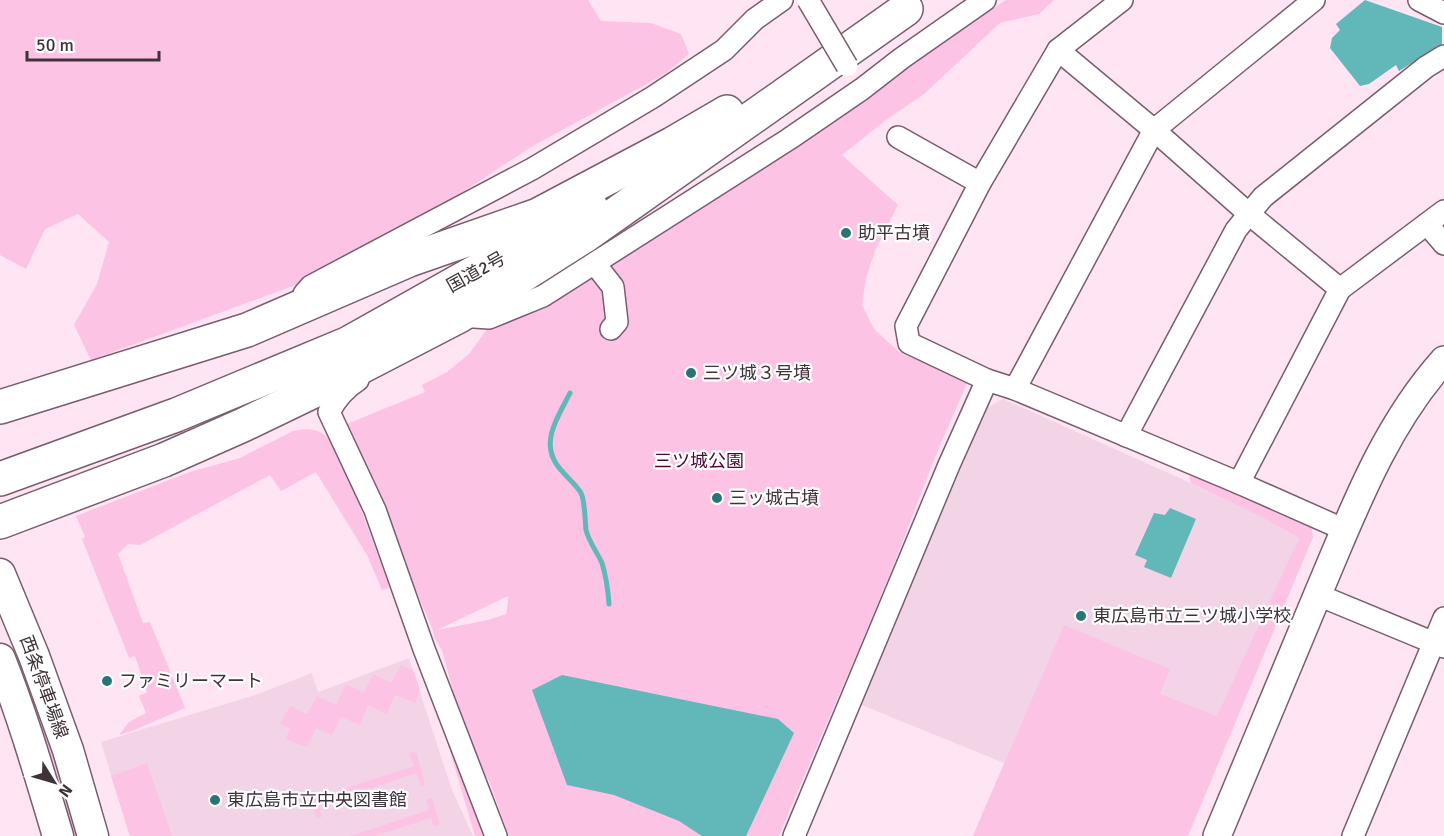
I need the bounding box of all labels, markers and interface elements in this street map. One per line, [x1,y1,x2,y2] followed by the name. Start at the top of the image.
[27,24,159,62] scale bar
[36,34,74,56] text: 50 m
[858,222,930,244] place label: 助平古墳
[839,226,853,240] marker: 助平古墳
[443,247,509,297] street label: 国道2号
[703,362,811,384] place label: 三ツ城３号墳
[684,366,698,380] marker: 三ツ城３号墳
[654,450,744,472] park label: 三ツ城公園
[729,487,819,509] place label: 三ッ城古墳
[710,491,724,505] marker: 三ッ城古墳
[1093,605,1291,627] place label: 東広島市立三ツ城小学校
[1074,609,1088,623] marker: 東広島市立三ツ城小学校
[15,632,73,742] street label: 西条停車場線
[119,670,263,692] place label: ファミリーマート
[100,674,114,688] marker: ファミリーマート
[24,752,84,812] north arrow
[54,780,77,801] text: N
[227,789,407,811] place label: 東広島市立中央図書館
[208,793,222,807] marker: 東広島市立中央図書館

